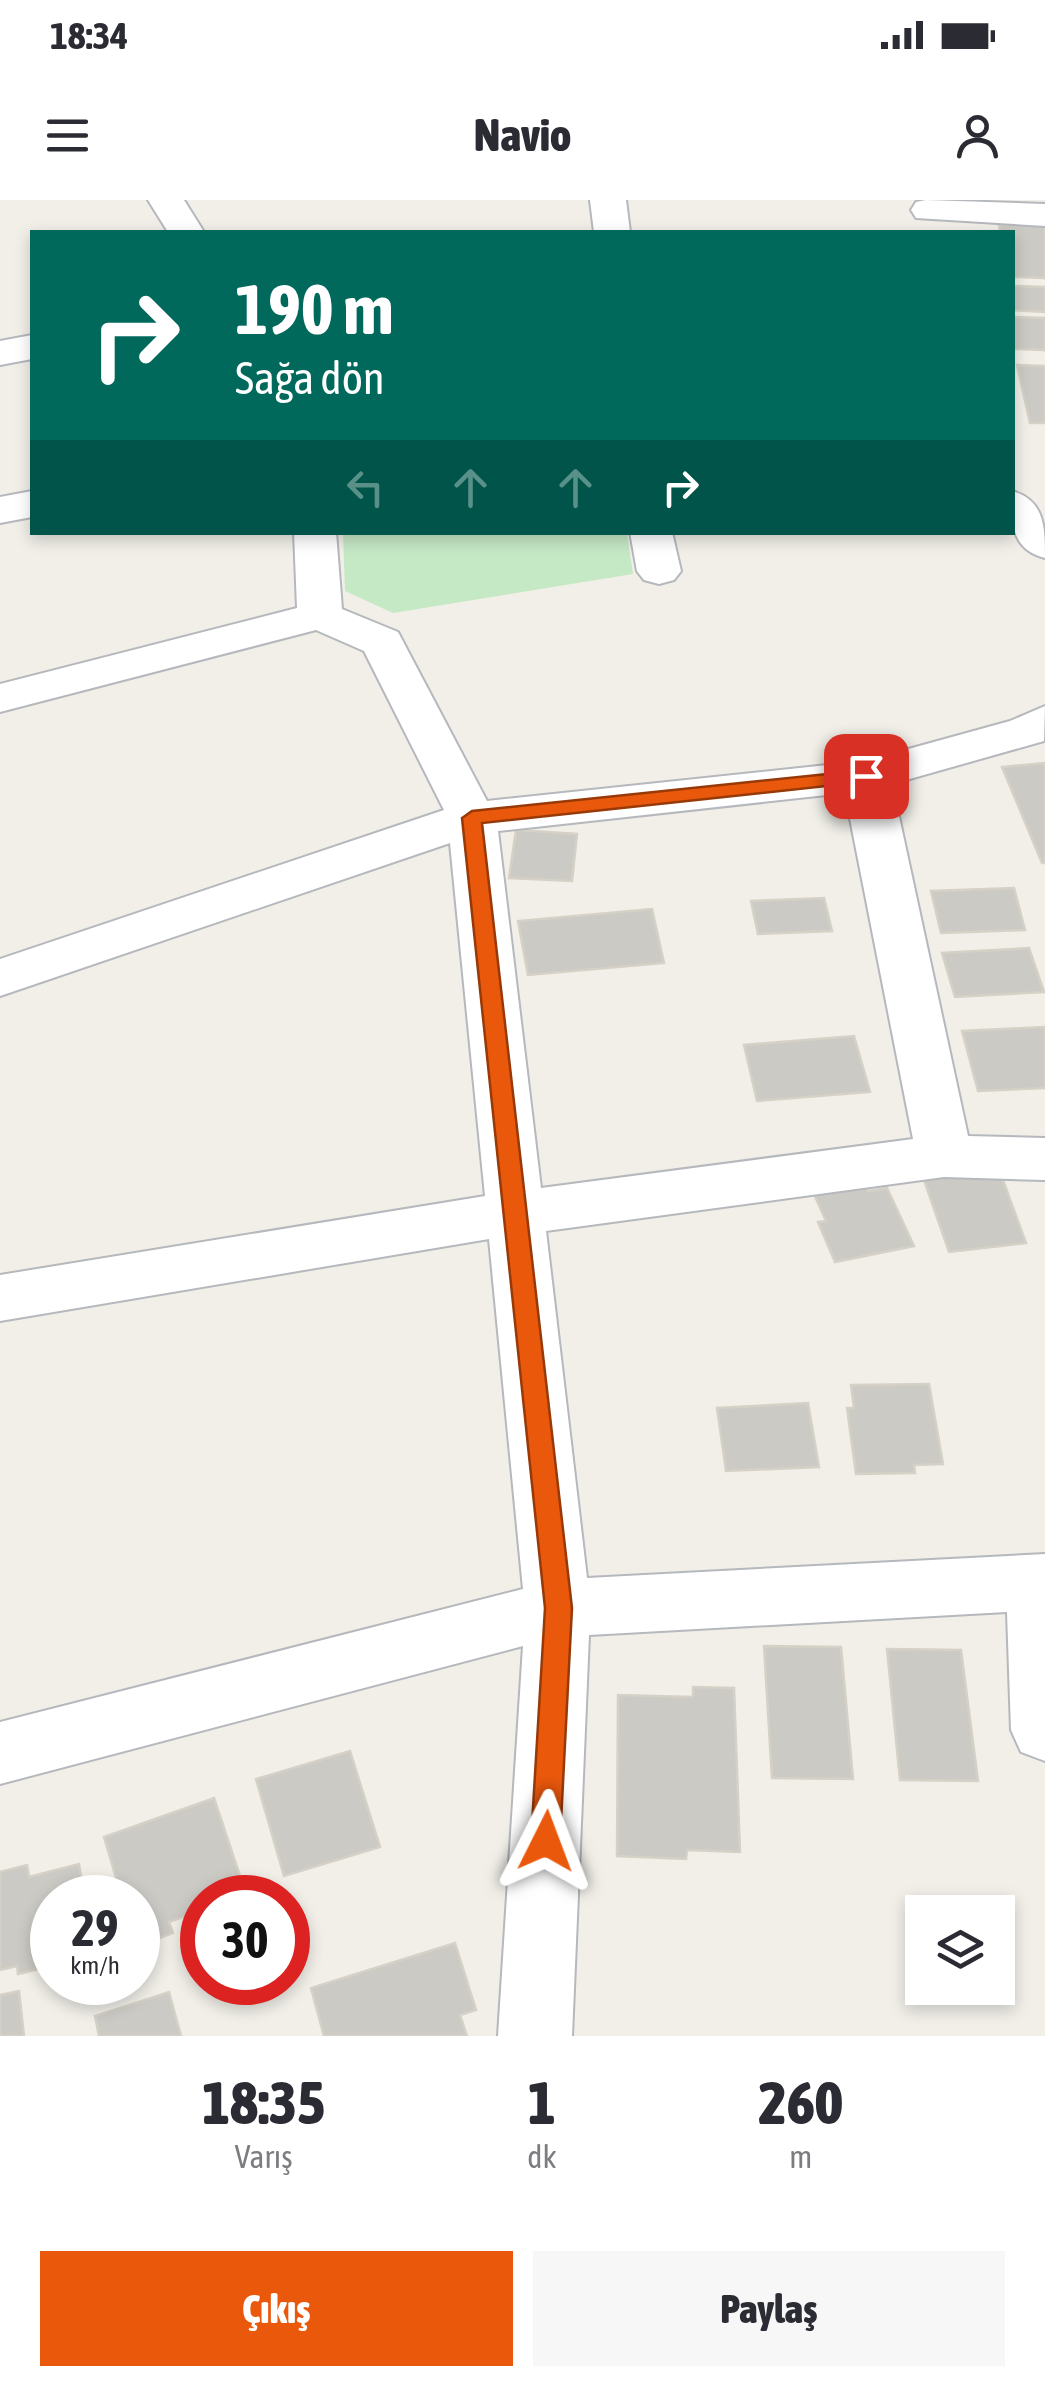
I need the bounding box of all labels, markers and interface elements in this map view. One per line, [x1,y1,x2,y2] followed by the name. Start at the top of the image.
[50,14,128,57] text: 18:34
[40,108,95,163] icon: menu
[950,108,1005,163] icon: person
[474,109,571,161] text: Navio
[235,269,394,349] text: 190 m
[70,270,200,400] icon: right
[235,352,385,404] text: Sağa dön
[338,460,393,515] icon: left
[443,460,498,515] icon: ahead
[548,460,603,515] icon: ahead
[653,460,708,515] icon: right
[824,734,909,819] pin
[839,749,894,804] icon: arrive
[494,1789,598,1893] position arrow
[180,1875,310,2005] speed limit sign: 30
[905,1895,1015,2005] map controls
[905,1895,1015,2005] button: layers
[71,1899,118,1957] text: 29
[70,1951,120,1979] text: km/h
[202,2068,325,2137] text: 18:35
[528,2068,556,2137] text: 1
[758,2068,843,2137] text: 260
[235,2138,293,2175] text: Varış
[527,2138,557,2175] text: dk
[789,2138,812,2175] text: m
[40,2251,513,2366] button: Çıkış
[533,2251,1005,2366] button: Paylaş

